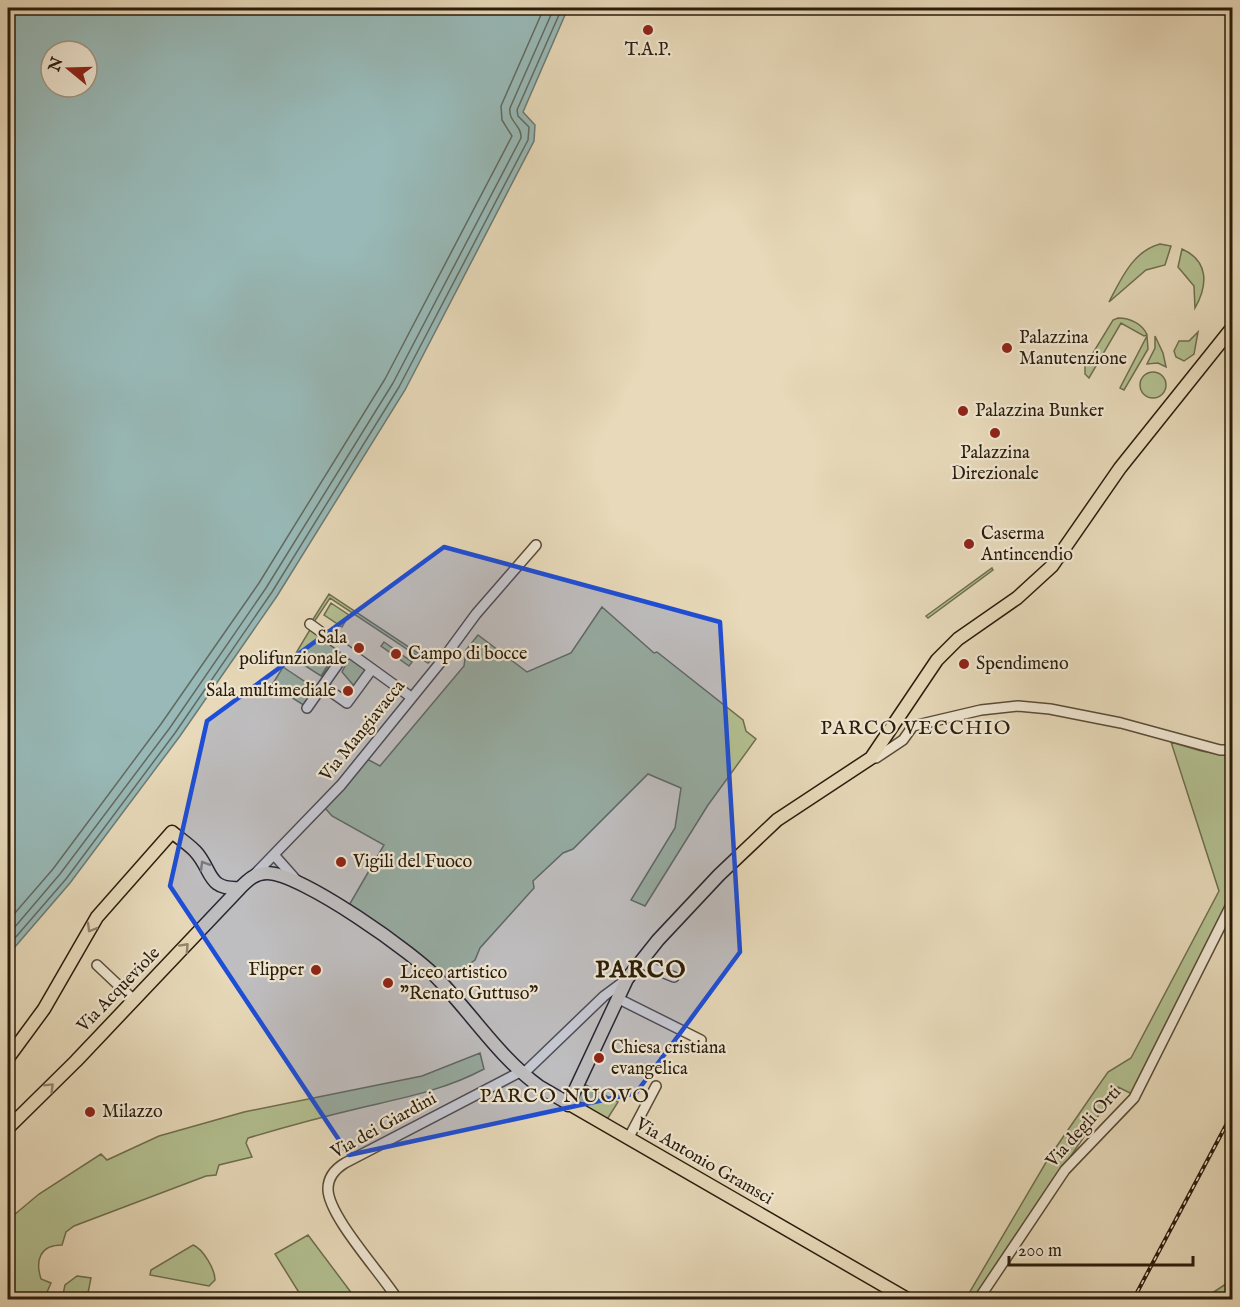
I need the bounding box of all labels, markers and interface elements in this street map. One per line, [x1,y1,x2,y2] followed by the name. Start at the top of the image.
[641,23,655,37] marker: T.A.P.
[39,39,99,99] north arrow
[625,39,671,62] place label: T.A.P.
[45,55,68,76] text: N
[1019,327,1127,371] place label: Palazzina Manutenzione
[1000,341,1014,355] marker: Palazzina Manutenzione
[975,400,1104,423] place label: Palazzina Bunker
[956,404,970,418] marker: Palazzina Bunker
[988,426,1002,440] marker: Palazzina Direzionale
[951,442,1039,486] place label: Palazzina Direzionale
[980,523,1073,567] place label: Caserma Antincendio
[962,537,976,551] marker: Caserma Antincendio
[239,627,347,671] place label: Sala polifunzionale
[352,641,366,655] marker: Sala polifunzionale
[408,643,527,666] place label: Campo di bocce
[389,647,403,661] marker: Campo di bocce
[976,653,1069,676] place label: Spendimeno
[957,657,971,671] marker: Spendimeno
[315,676,411,787] street label: Via Mangiavacca
[206,680,336,703] place label: Sala multimediale
[341,684,355,698] marker: Sala multimediale
[820,716,1012,741] district label: PARCO VECCHIO
[352,851,473,874] place label: Vigili del Fuoco
[334,855,348,869] marker: Vigili del Fuoco
[200,861,211,871] one-way arrow
[86,922,98,932] one-way arrow
[72,942,166,1038] street label: Via Acqueviole
[178,943,189,953] one-way arrow
[595,955,687,986] district label: PARCO
[248,959,304,982] place label: Flipper
[400,962,538,1006] place label: Liceo artistico "Renato Guttuso"
[309,963,323,977] marker: Flipper
[381,976,395,990] marker: Liceo artistico "Renato Guttuso"
[611,1037,726,1081] place label: Chiesa cristiana evangelica
[592,1051,606,1065] marker: Chiesa cristiana evangelica
[1041,1081,1127,1173] street label: Via degli Orti
[42,1084,53,1095] one-way arrow
[480,1084,650,1109] district label: PARCO NUOVO
[326,1087,441,1165] street label: Via dei Giardini
[102,1101,163,1124] place label: Milazzo
[83,1105,97,1119] marker: Milazzo
[630,1113,777,1211] street label: Via Antonio Gramsci
[1009,1229,1194,1267] scale bar
[1018,1240,1062,1263] text: 200 m

